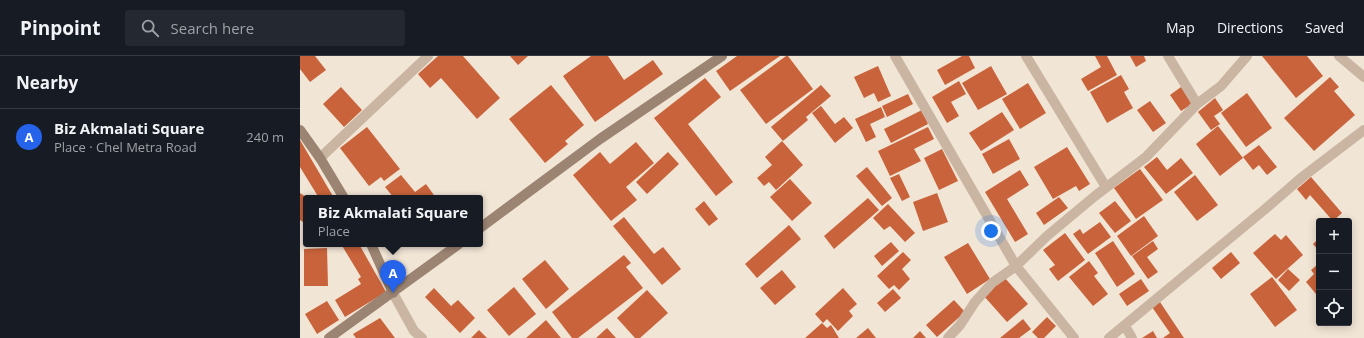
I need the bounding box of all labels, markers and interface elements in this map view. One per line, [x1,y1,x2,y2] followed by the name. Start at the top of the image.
[125,10,405,46] search box
[20,15,101,41] text: Pinpoint
[139,17,161,39] icon: search
[171,18,254,38] text: Search here
[1166,18,1195,37] text: Map
[1217,18,1283,37] text: Directions
[1305,18,1344,37] text: Saved
[16,71,78,94] text: Nearby
[54,118,204,138] text: Biz Akmalati Square
[25,128,33,146] text: A
[246,128,284,146] text: 240 m
[54,138,197,156] text: Place · Chel Metra Road
[303,195,483,247] popup
[318,202,468,222] text: Biz Akmalati Square
[1316,218,1352,326] map controls
[1316,218,1352,254] button: +
[981,221,1001,241] your location
[318,222,350,240] text: Place
[1316,254,1352,290] button: −
[380,260,406,293] pin: A
[1316,290,1352,326] button: locate

